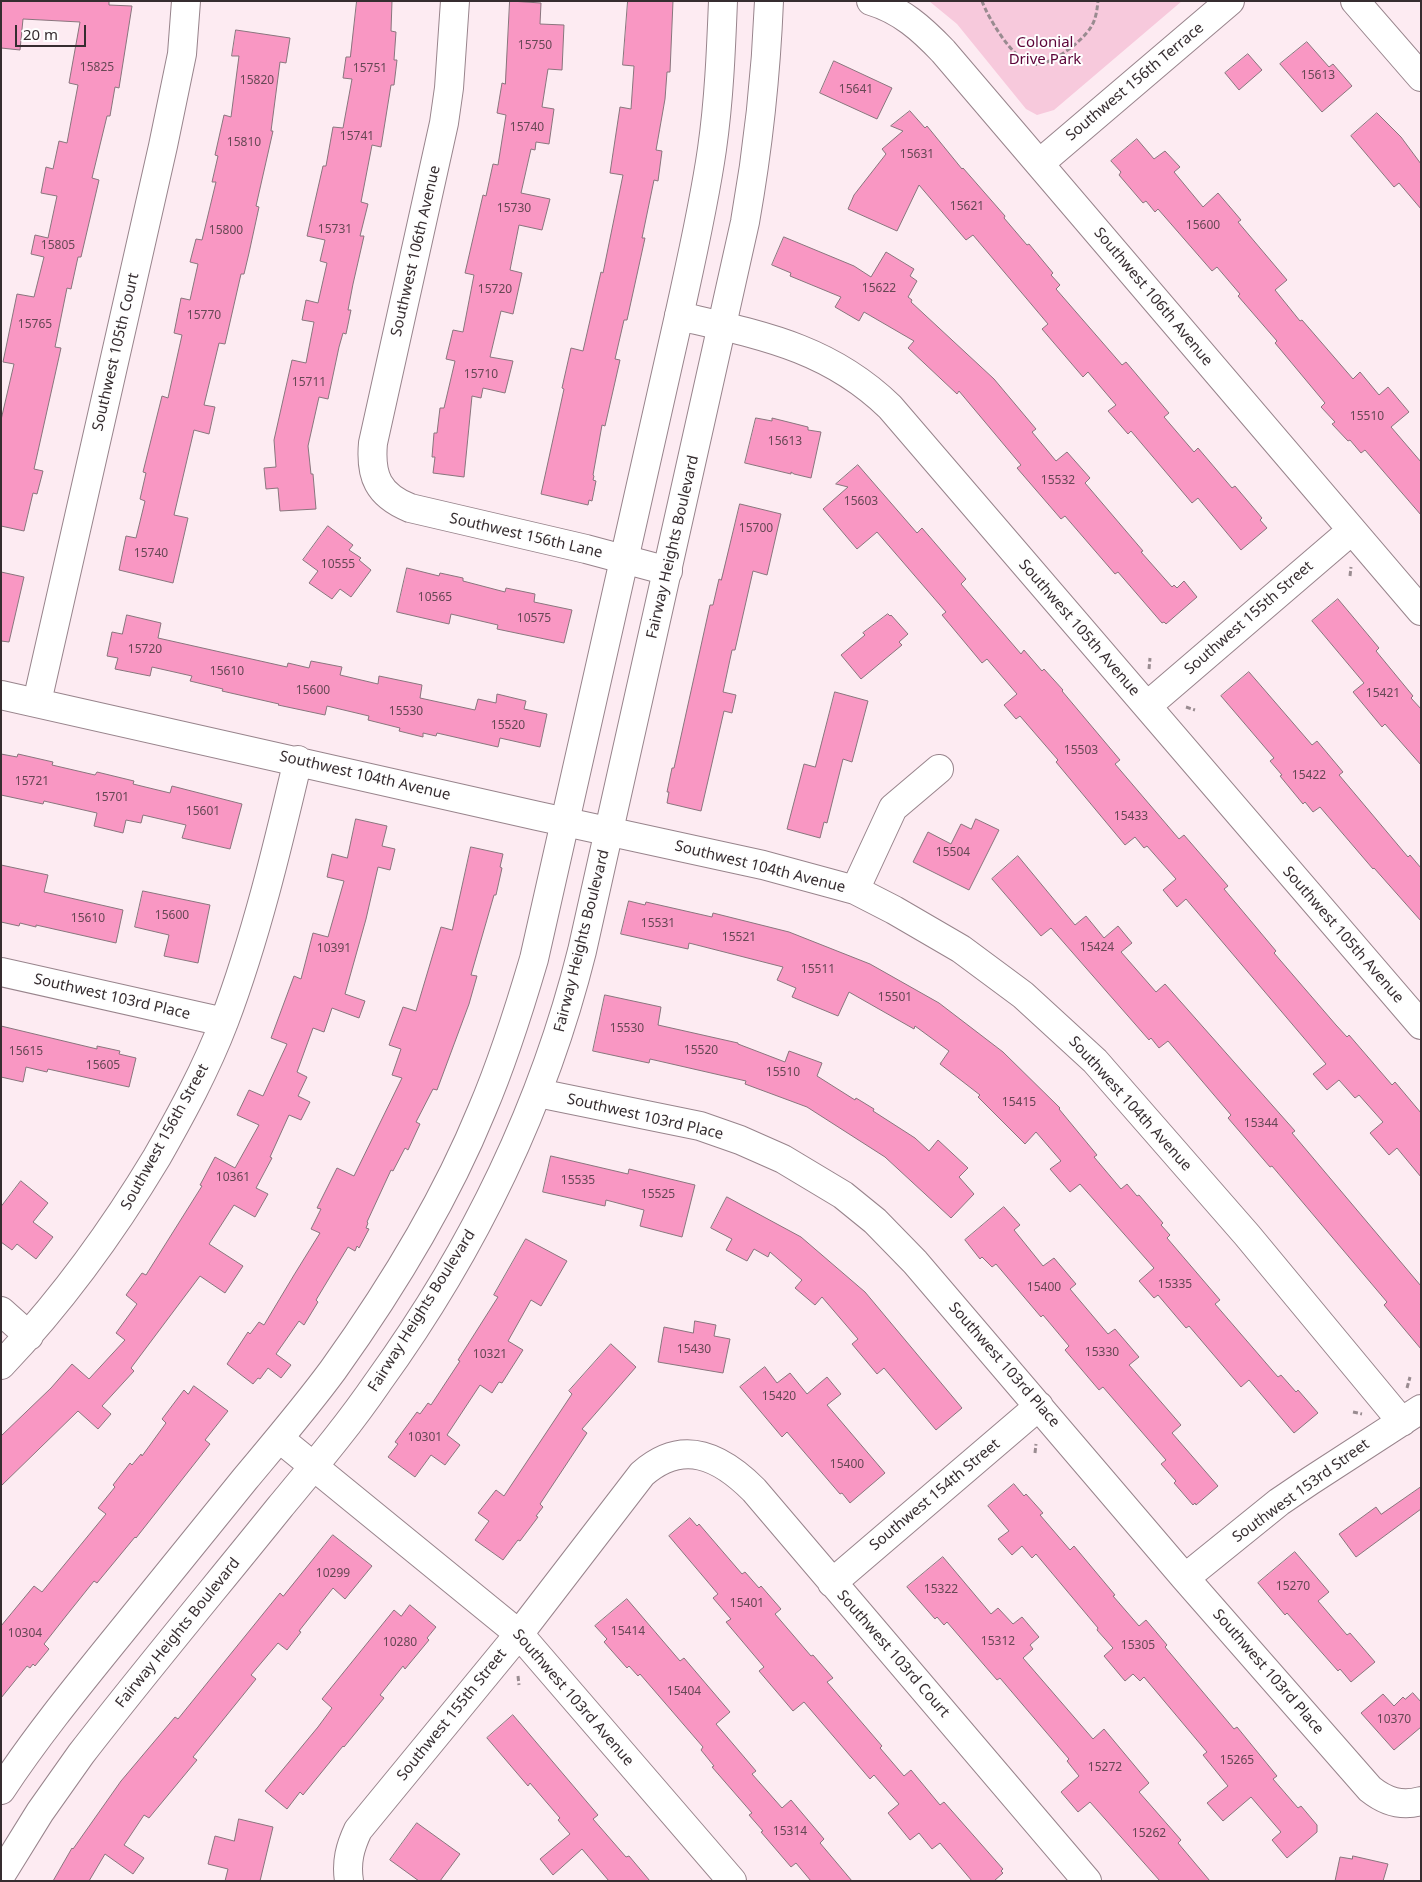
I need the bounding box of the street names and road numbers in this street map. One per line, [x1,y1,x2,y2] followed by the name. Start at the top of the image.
[1062,19,1208,145] street label: Southwest 156th Terrace
[388,164,444,338] street label: Southwest 106th Avenue
[1090,224,1216,370] street label: Southwest 106th Avenue
[89,271,143,433] street label: Southwest 105th Court
[643,454,703,640] street label: Fairway Heights Boulevard
[448,510,604,562] street label: Southwest 156th Lane
[1015,556,1143,700] street label: Southwest 105th Avenue
[1181,557,1317,679] street label: Southwest 155th Street
[278,748,452,804] street label: Southwest 104th Avenue
[673,837,847,897] street label: Southwest 104th Avenue
[551,848,613,1034] street label: Fairway Heights Boulevard
[1279,863,1407,1007] street label: Southwest 105th Avenue
[32,970,192,1024] street label: Southwest 103rd Place
[1065,1033,1195,1175] street label: Southwest 104th Avenue
[117,1061,213,1213] street label: Southwest 156th Street
[565,1090,725,1144] street label: Southwest 103rd Place
[365,1227,479,1395] street label: Fairway Heights Boulevard
[945,1299,1063,1431] street label: Southwest 103rd Place
[866,1435,1004,1555] street label: Southwest 154th Street
[1229,1435,1373,1547] street label: Southwest 153rd Street
[112,1554,244,1712] street label: Fairway Heights Boulevard
[833,1587,953,1721] street label: Southwest 103rd Court
[1209,1606,1327,1738] street label: Southwest 103rd Place
[509,1626,637,1770] street label: Southwest 103rd Avenue
[393,1646,511,1784] street label: Southwest 155th Street

